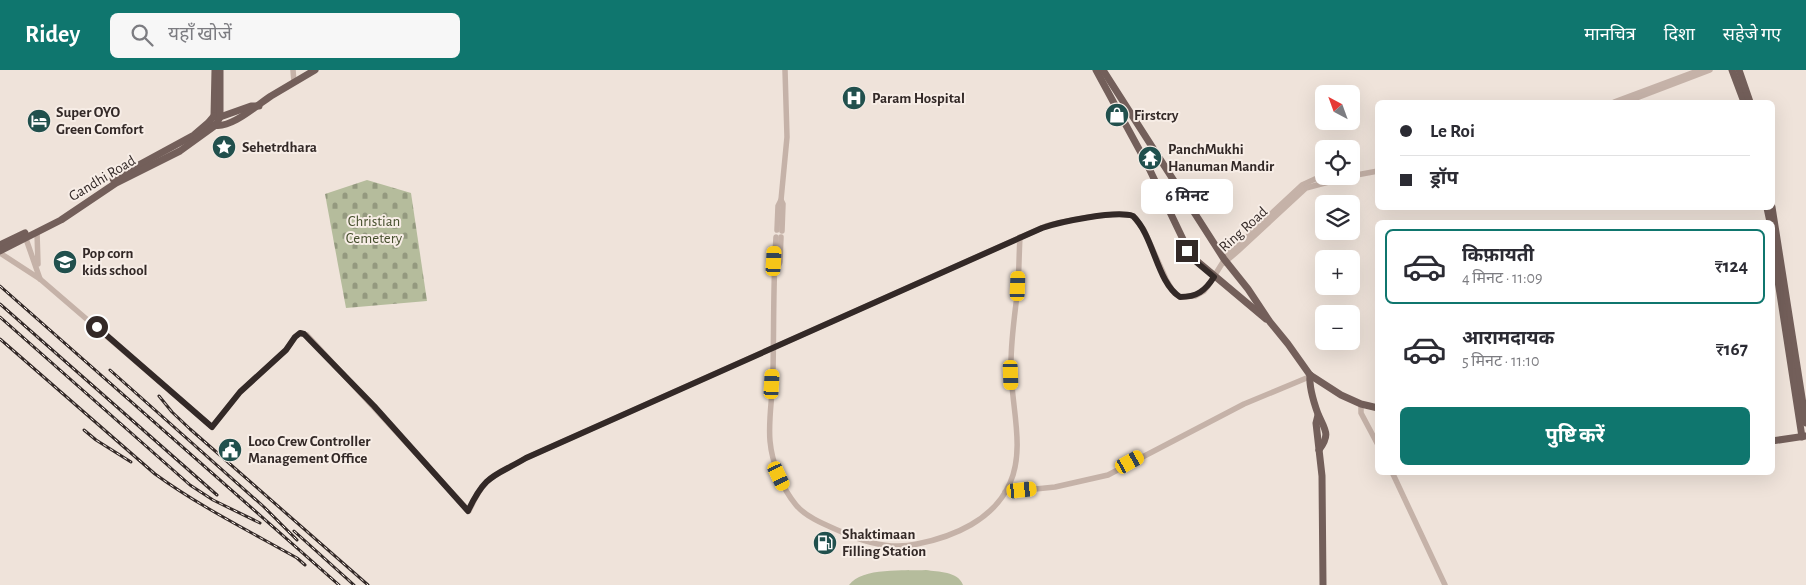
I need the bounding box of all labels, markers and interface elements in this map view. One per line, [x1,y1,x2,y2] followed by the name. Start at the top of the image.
[110,13,460,58] search box
[128,21,156,49] icon: search
[25,23,80,47] text: Ridey
[168,25,232,44] text: यहाँ खोजें
[1584,26,1636,44] text: मानचित्र
[1664,26,1695,44] text: दिशा
[1723,26,1781,44] text: सहेजे गए
[841,85,867,111] hospital icon: Param Hospital
[1315,85,1360,130] north arrow
[1315,85,1360,350] map controls
[872,91,965,106] place label: Param Hospital
[1104,102,1130,128] shop icon: Firstcry
[56,105,144,137] place label: Super OYO Green Comfort
[26,108,52,134] hotel icon: Super OYO Green Comfort
[1134,108,1179,123] place label: Firstcry
[1430,122,1475,141] text: Le Roi
[211,134,237,160] place icon: Sehetrdhara
[242,140,317,155] place label: Sehetrdhara
[1315,140,1360,185] button: locate
[1168,142,1275,174] place label: PanchMukhi Hanuman Mandir
[1137,145,1163,171] temple icon: PanchMukhi Hanuman Mandir
[66,153,138,204] street label: Gandhi Road
[1430,169,1458,188] text: ड्रॉप
[1141,179,1233,214] callout: 6 मिनट
[1165,188,1209,204] text: 6 मिनट
[1315,195,1360,240] button: layers
[1216,204,1271,255] street label: Ring Road
[346,214,403,246] park label: Christian Cemetery
[1176,240,1198,262] route end
[1402,244,1447,289] icon: car
[82,246,148,278] place label: Pop corn kids school
[765,246,782,276] car
[1462,246,1534,265] text: किफ़ायती
[52,249,78,275] school or university icon: Pop corn kids school
[1315,250,1360,295] button: +
[1715,257,1748,276] text: ₹124
[1462,270,1543,286] text: 4 मिनट · 11:09
[1009,271,1026,301] car
[1315,305,1360,350] button: −
[86,316,108,338] route start
[1402,327,1447,372] icon: car
[1462,329,1554,348] text: आरामदायक
[1716,340,1748,359] text: ₹167
[1462,353,1540,369] text: 5 मिनट · 11:10
[1002,360,1019,390] car
[763,369,780,399] car
[1400,407,1750,465] button: पुष्टि करें
[248,434,371,466] place label: Loco Crew Controller Management Office
[217,437,243,463] public building icon: Loco Crew Controller Management Office
[1113,448,1146,476] car
[765,459,792,493] car
[1006,481,1037,499] car
[842,527,926,559] place label: Shaktimaan Filling Station
[812,530,838,556] fuel station icon: Shaktimaan Filling Station

